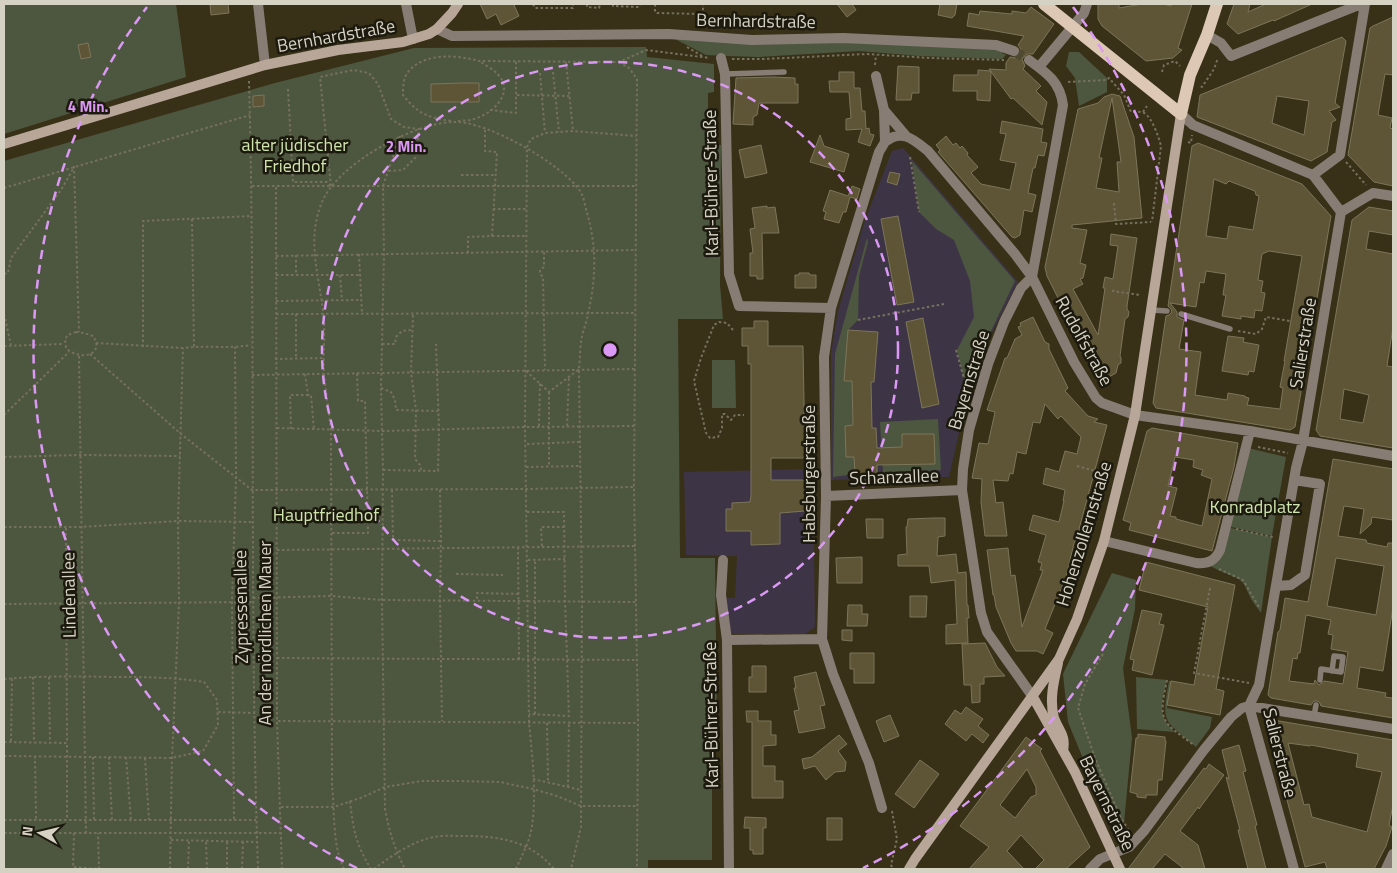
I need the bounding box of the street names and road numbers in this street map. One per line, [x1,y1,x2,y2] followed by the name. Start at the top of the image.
[696,6,816,35] street label: Bernhardstraße
[275,12,397,59] street label: Bernhardstraße
[696,110,725,256] street label: Karl-Bührer-Straße
[1049,291,1120,391] street label: Rudolfstraße
[1282,296,1323,390] street label: Salierstraße
[941,327,996,433] street label: Bayernstraße
[795,405,822,543] street label: Habsburgerstraße
[1049,458,1118,610] street label: Hohenzollernstraße
[849,461,939,492] street label: Schanzallee
[251,540,278,726] street label: An der nördlichen Mauer
[226,550,255,664] street label: Zypressenallee
[54,552,83,638] street label: Lindenallee
[696,642,725,788] street label: Karl-Bührer-Straße
[1256,705,1305,801] street label: Salierstraße
[1073,751,1142,855] street label: Bayernstraße

